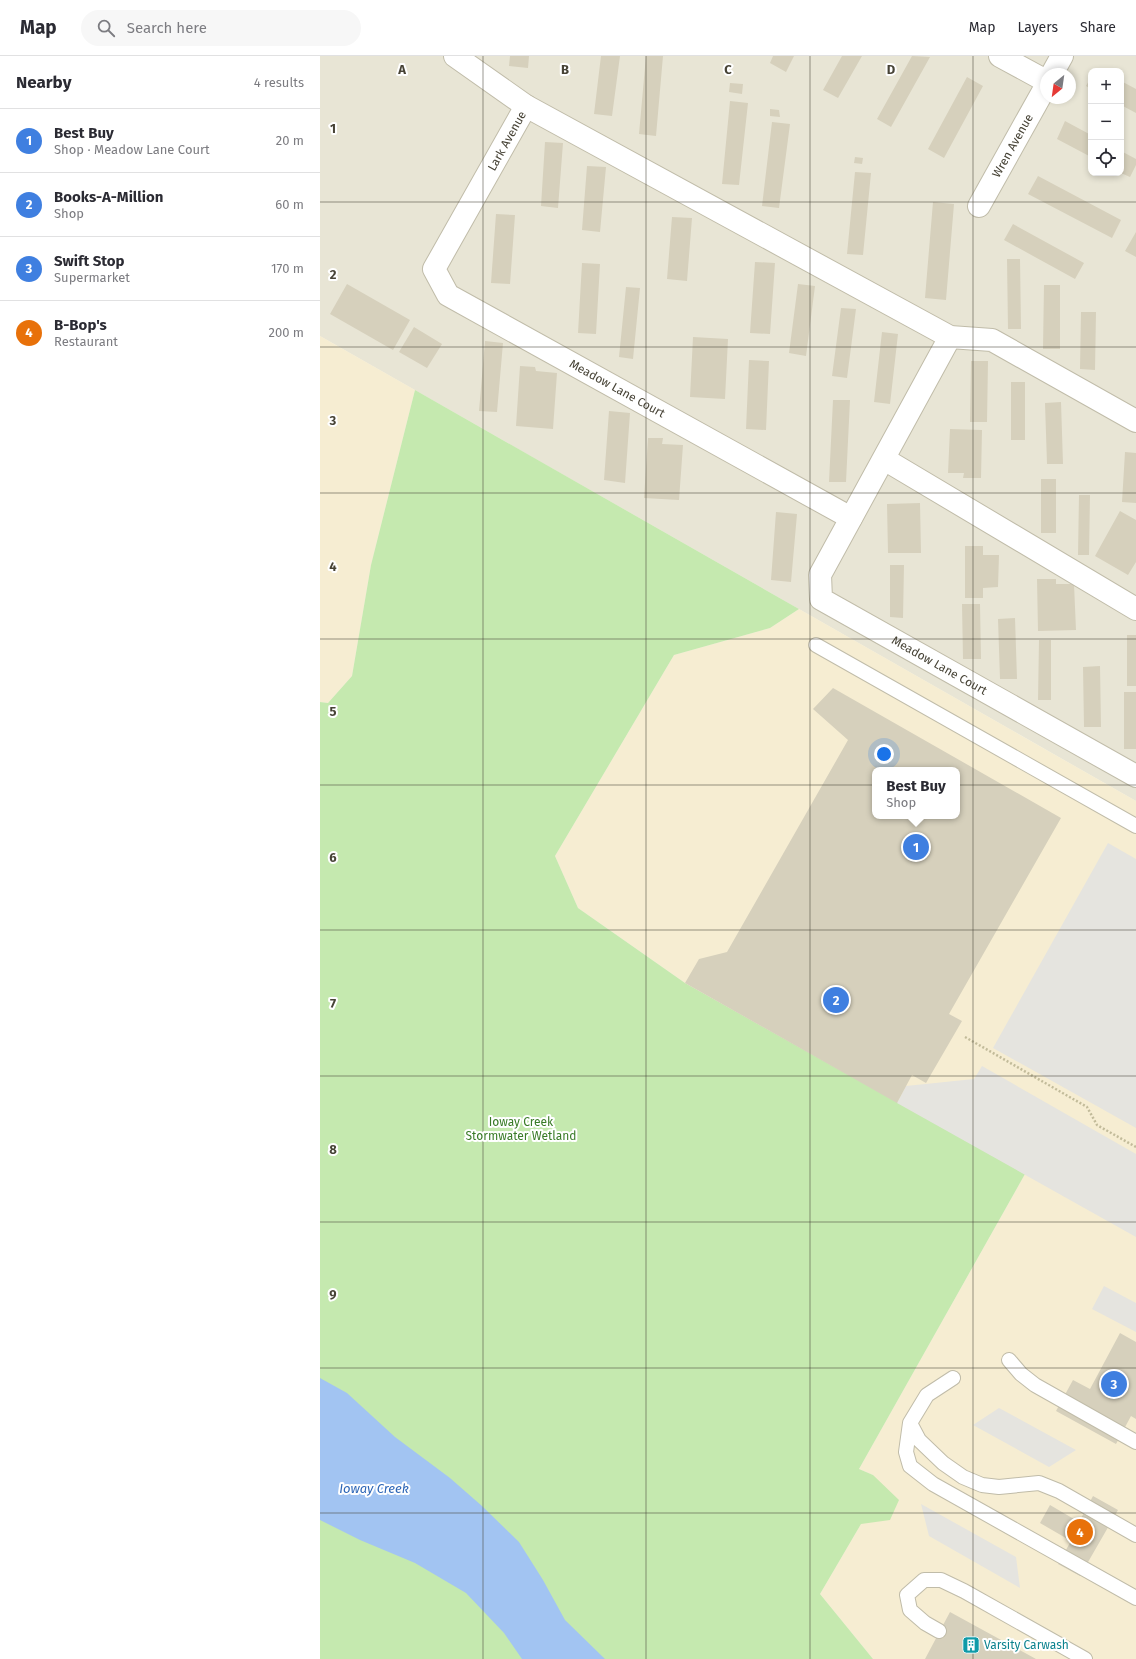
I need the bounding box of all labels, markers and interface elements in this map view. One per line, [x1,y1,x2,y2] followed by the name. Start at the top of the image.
[81,10,361,46] search box
[20,16,57,39] text: Map
[95,17,117,39] icon: search
[127,19,207,37] text: Search here
[969,19,995,36] text: Map
[1017,19,1058,36] text: Layers
[1080,19,1116,36] text: Share
[397,62,406,77] text: A
[561,62,569,77] text: B
[724,62,732,77] text: C
[887,62,896,77] text: D
[1040,68,1076,104] north arrow
[1088,68,1124,176] map controls
[1088,68,1124,104] button: +
[16,72,71,93] text: Nearby
[254,75,304,90] text: 4 results
[1088,104,1124,140] button: −
[485,109,529,173] street label: Lark Avenue
[989,111,1036,180] street label: Wren Avenue
[330,121,336,136] text: 1
[54,124,114,142] text: Best Buy
[26,133,32,148] text: 1
[276,133,304,148] text: 20 m
[1088,140,1124,176] button: locate
[54,142,210,157] text: Shop · Meadow Lane Court
[54,188,163,206] text: Books-A-Million
[26,197,32,212] text: 2
[275,197,304,212] text: 60 m
[54,206,84,221] text: Shop
[54,252,125,270] text: Swift Stop
[26,261,32,276] text: 3
[271,261,304,276] text: 170 m
[330,267,337,282] text: 2
[54,270,130,285] text: Supermarket
[54,316,107,334] text: B-Bop's
[25,325,33,340] text: 4
[268,325,304,340] text: 200 m
[54,334,118,349] text: Restaurant
[567,357,668,421] street label: Meadow Lane Court
[329,413,337,428] text: 3
[329,559,337,574] text: 4
[889,633,990,698] street label: Meadow Lane Court
[330,704,337,719] text: 5
[874,744,894,764] your location
[872,767,960,819] popup
[886,777,946,795] text: Best Buy
[886,795,916,810] text: Shop
[903,832,929,862] pin: 1
[329,850,337,865] text: 6
[823,985,849,1015] pin: 2
[330,996,336,1011] text: 7
[466,1115,576,1143] park label: Ioway Creek Stormwater Wetland
[329,1142,337,1157] text: 8
[329,1287,337,1302] text: 9
[1101,1369,1127,1399] pin: 3
[339,1481,409,1496] water label: Ioway Creek
[1067,1517,1093,1547] pin: 4
[961,1635,981,1655] building icon: Varsity Carwash
[984,1638,1069,1652] place label: Varsity Carwash

